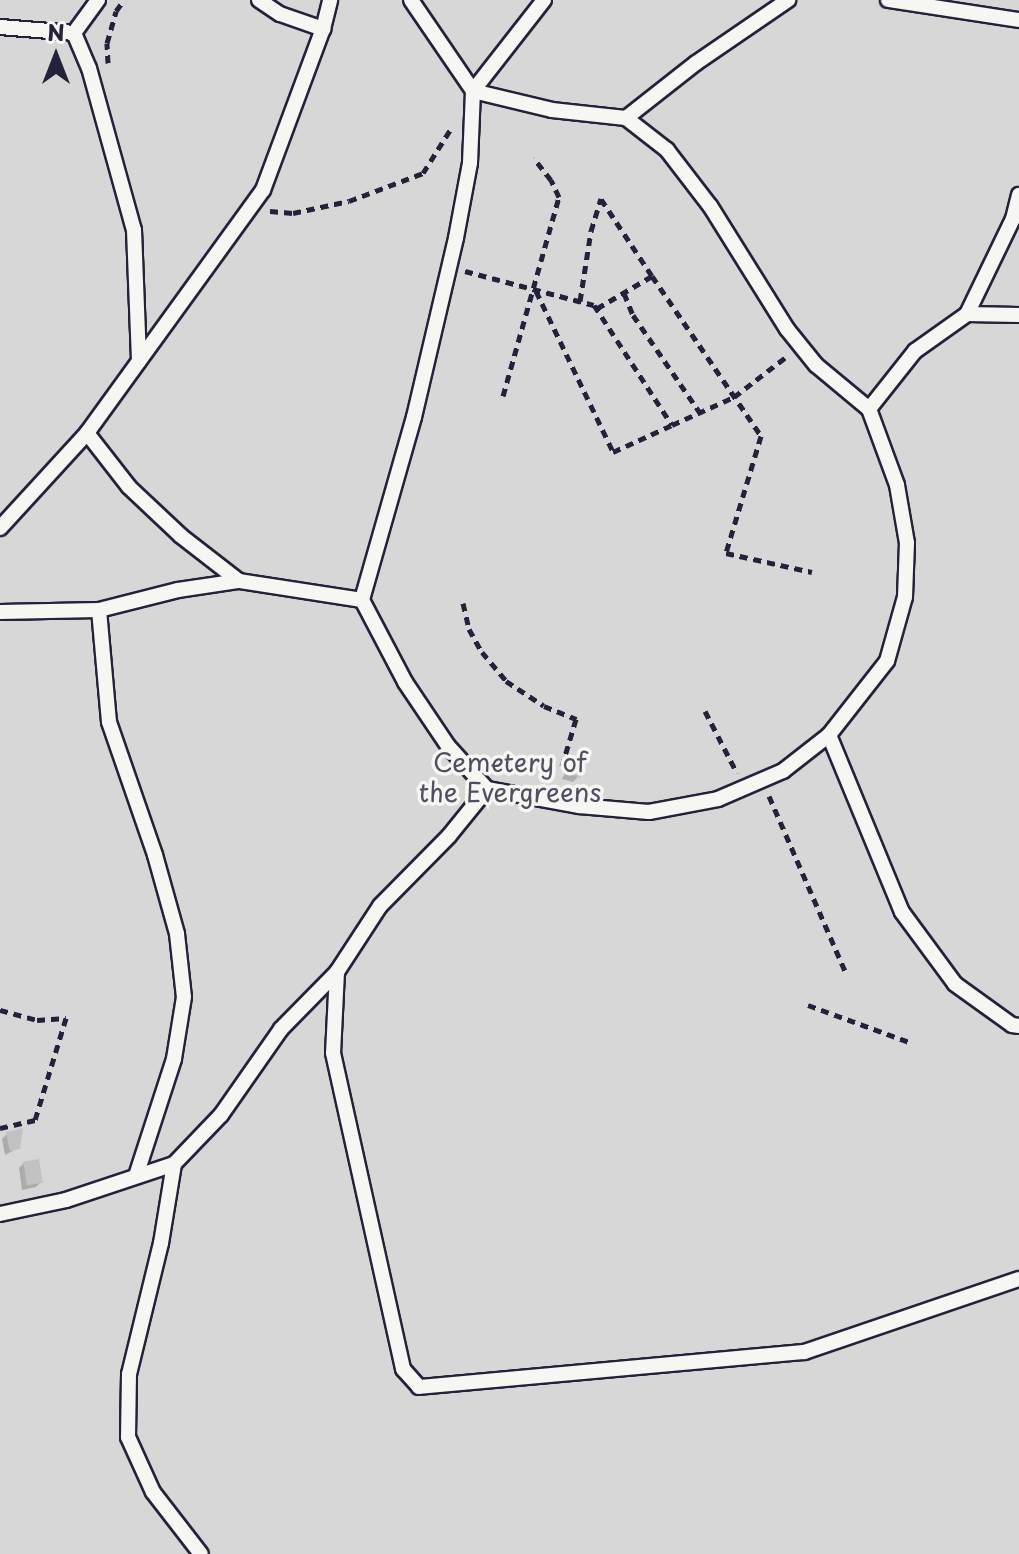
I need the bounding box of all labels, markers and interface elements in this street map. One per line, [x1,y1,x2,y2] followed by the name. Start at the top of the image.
[47,15,65,48] text: N
[16,16,96,96] north arrow
[418,746,602,808] park label: Cemetery of the Evergreens

